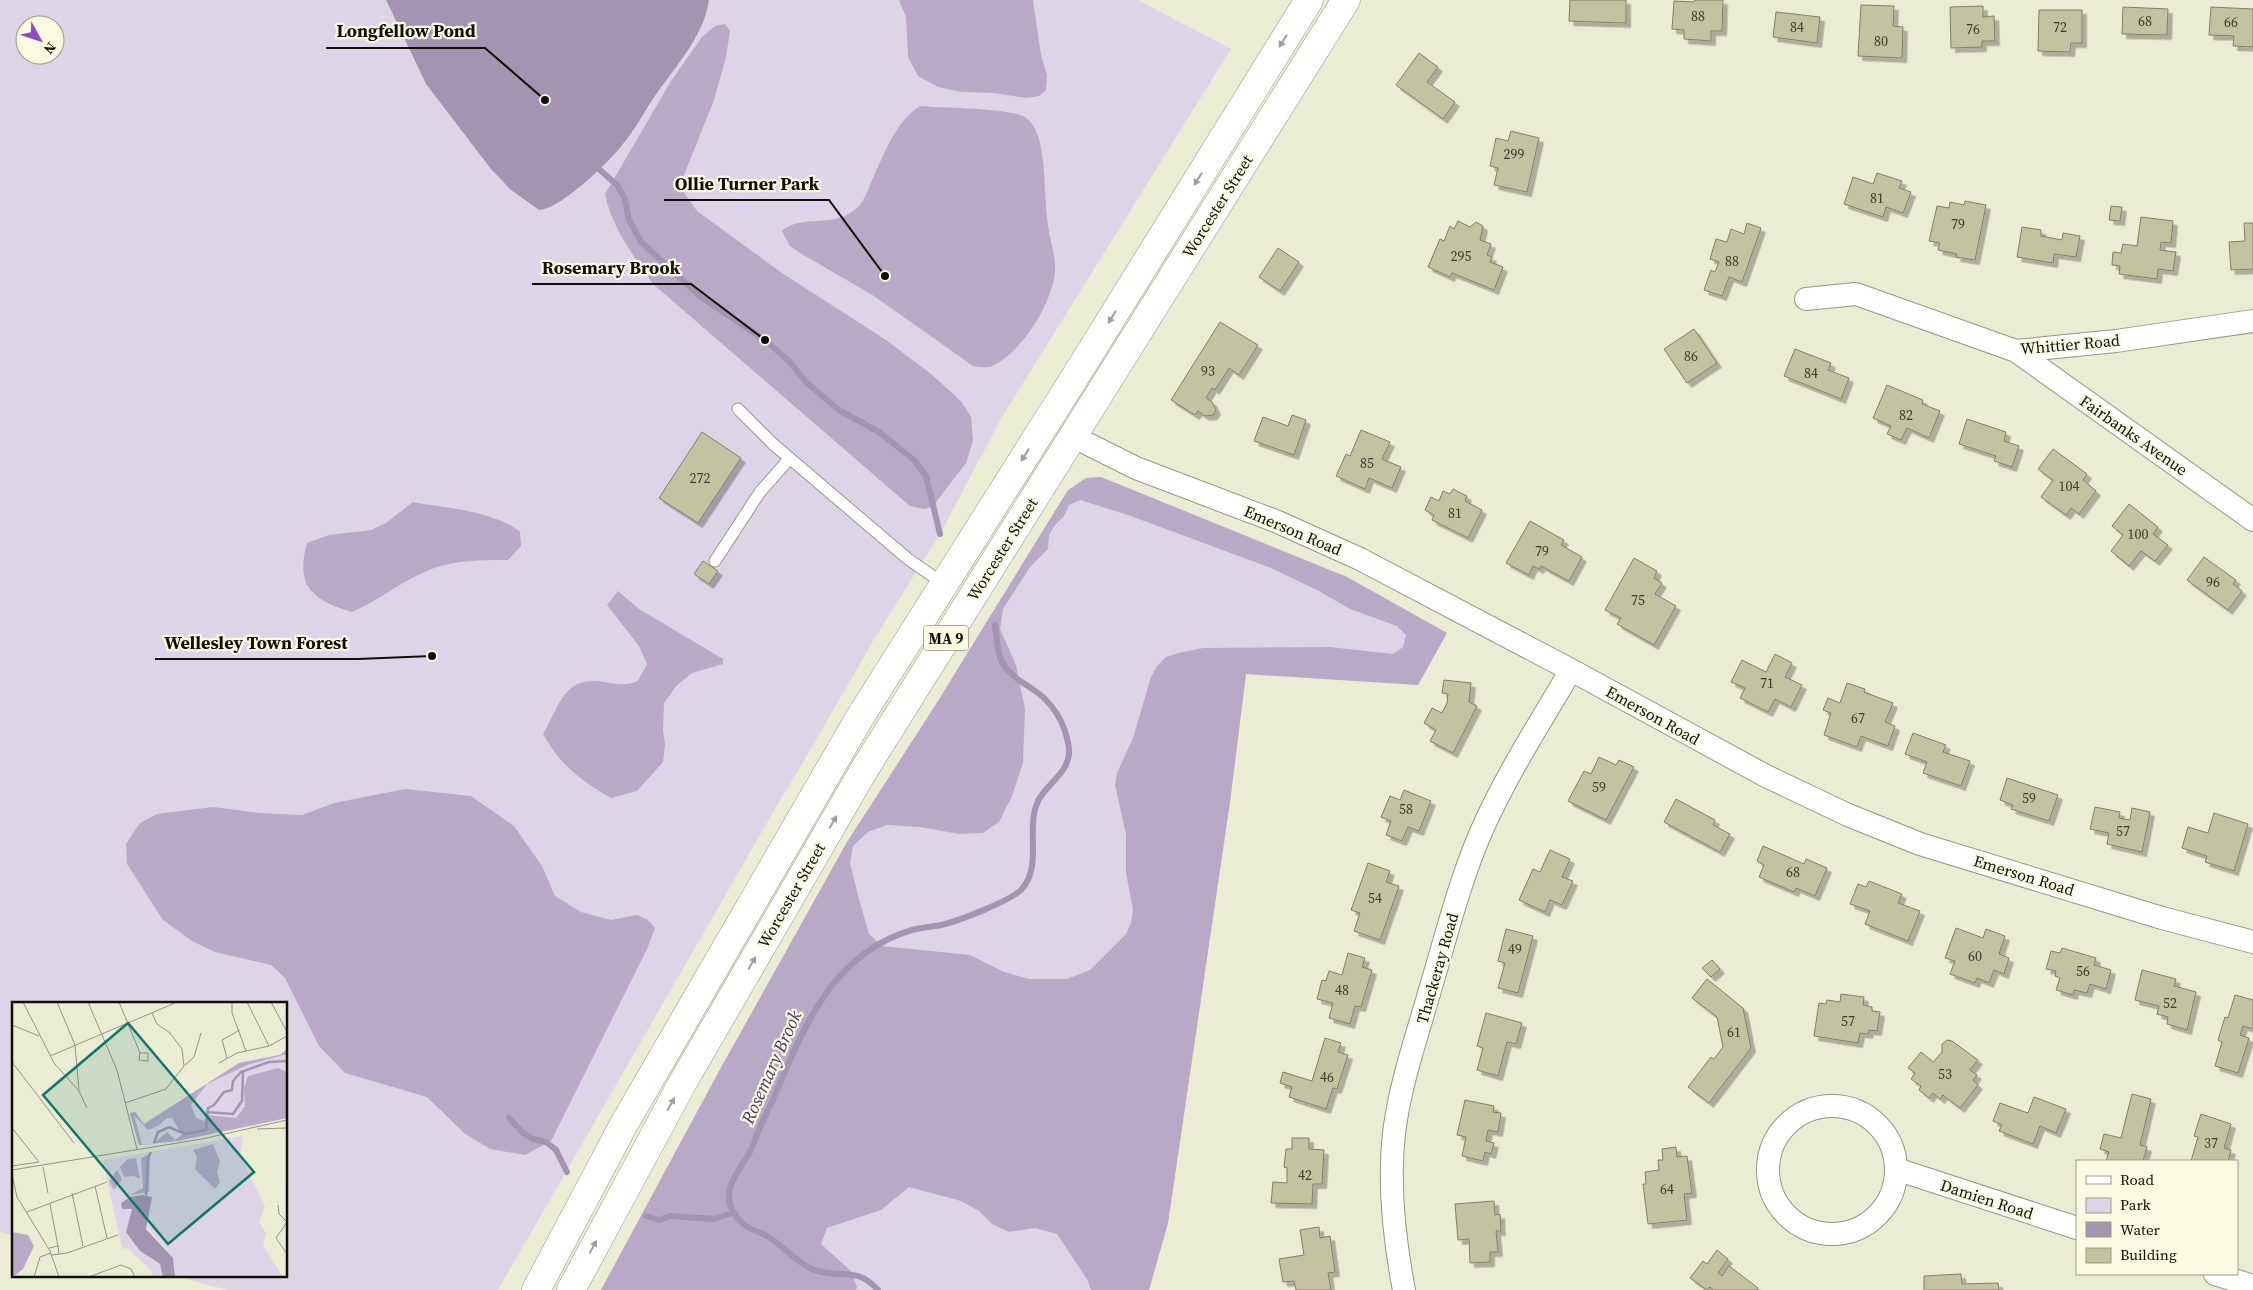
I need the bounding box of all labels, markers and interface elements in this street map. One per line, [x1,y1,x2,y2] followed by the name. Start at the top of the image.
[1691,6,1705,26] house number: 88
[2138,11,2152,31] house number: 68
[2224,12,2238,32] house number: 66
[15,15,65,65] north arrow
[326,15,485,48] callout: Longfellow Pond
[1790,17,1804,37] house number: 84
[2053,17,2067,37] house number: 72
[336,18,476,43] text: Longfellow Pond
[1966,19,1980,39] house number: 76
[1874,31,1888,51] house number: 80
[1279,35,1288,48] one-way arrow
[39,38,61,59] text: N
[1504,144,1525,164] house number: 299
[1176,150,1258,262] street label: Worcester Street
[664,167,829,200] callout: Ollie Turner Park
[675,171,819,196] text: Ollie Turner Park
[1193,173,1202,186] one-way arrow
[1870,188,1884,208] house number: 81
[1951,214,1965,234] house number: 79
[1451,246,1472,266] house number: 295
[532,251,691,284] callout: Rosemary Brook
[1725,251,1739,271] house number: 88
[542,255,681,280] text: Rosemary Brook
[1107,311,1116,324] one-way arrow
[2019,329,2121,359] street label: Whittier Road
[1684,346,1698,366] house number: 86
[1201,361,1215,381] house number: 93
[1804,363,1818,383] house number: 84
[2076,390,2192,480] street label: Fairbanks Avenue
[1899,405,1913,425] house number: 82
[1021,448,1030,462] one-way arrow
[1360,453,1374,473] house number: 85
[690,468,711,488] house number: 272
[2059,476,2080,496] house number: 104
[961,493,1043,605] street label: Worcester Street
[1241,500,1345,560] street label: Emerson Road
[1448,503,1462,523] house number: 81
[2128,524,2149,544] house number: 100
[1535,541,1549,561] house number: 79
[2206,572,2220,592] house number: 96
[1631,590,1645,610] house number: 75
[155,626,358,659] callout: Wellesley Town Forest
[924,626,968,650] road number: MA 9
[164,630,348,655] text: Wellesley Town Forest
[1760,673,1774,693] house number: 71
[1602,680,1704,750] street label: Emerson Road
[1851,708,1865,728] house number: 67
[1592,777,1606,797] house number: 59
[2022,788,2036,808] house number: 59
[1399,799,1413,819] house number: 58
[828,816,837,829] one-way arrow
[2116,821,2130,841] house number: 57
[752,838,830,952] street label: Worcester Street
[1971,849,2077,901] street label: Emerson Road
[1786,862,1800,882] house number: 68
[1368,888,1382,908] house number: 54
[1411,910,1463,1026] street label: Thackeray Road
[1508,939,1522,959] house number: 49
[1968,946,1982,966] house number: 60
[747,956,756,970] one-way arrow
[2076,961,2090,981] house number: 56
[1335,980,1349,1000] house number: 48
[2163,993,2177,1013] house number: 52
[12,1002,288,1278] inset map
[734,1006,807,1129] water label: Rosemary Brook
[1841,1011,1855,1031] house number: 57
[1727,1022,1741,1042] house number: 61
[1938,1064,1952,1084] house number: 53
[1320,1067,1334,1087] house number: 46
[667,1097,675,1111] one-way arrow
[2204,1133,2218,1153] house number: 37
[2076,1160,2238,1275] legend
[1298,1165,1312,1185] house number: 42
[2120,1169,2154,1190] text: Road
[1938,1174,2036,1224] street label: Damien Road
[1660,1179,1674,1199] house number: 64
[2120,1194,2152,1215] text: Park
[2120,1219,2161,1240] text: Water
[589,1240,597,1254] one-way arrow
[2120,1244,2177,1265] text: Building

